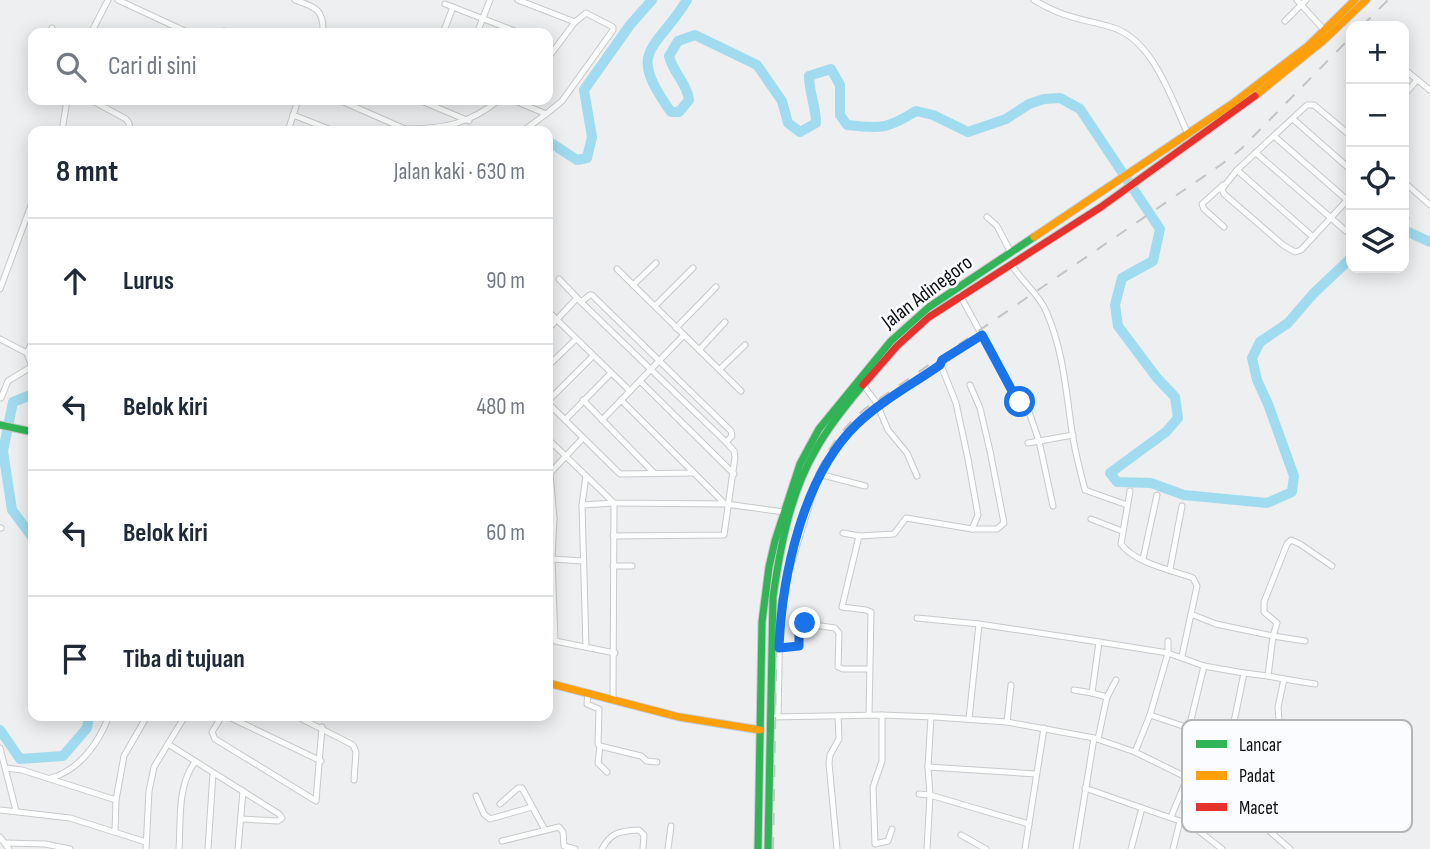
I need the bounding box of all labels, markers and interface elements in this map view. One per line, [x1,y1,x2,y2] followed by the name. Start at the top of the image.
[1346,21,1409,273] map controls
[1346,21,1409,84] button: +
[28,28,553,105] search box
[52,48,90,86] icon: search
[108,51,197,82] text: Cari di sini
[1346,84,1409,147] button: −
[1346,147,1409,210] button: locate
[56,154,118,190] text: 8 mnt
[394,158,525,186] text: Jalan kaki · 630 m
[1346,210,1409,273] button: layers
[876,250,977,335] street label: Jalan Adinegoro
[56,262,94,300] icon: ahead
[123,266,174,297] text: Lurus
[486,267,525,295] text: 90 m
[1004,386,1035,417] route start
[56,388,94,426] icon: left
[123,392,208,423] text: Belok kiri
[477,393,525,421] text: 480 m
[56,514,94,552] icon: left
[123,518,208,549] text: Belok kiri
[486,519,525,547] text: 60 m
[789,607,820,638] route end
[56,640,94,678] icon: arrive
[123,644,245,675] text: Tiba di tujuan
[1182,720,1412,832] legend
[1239,734,1282,757] text: Lancar
[1239,765,1275,788] text: Padat
[1239,797,1279,820] text: Macet

